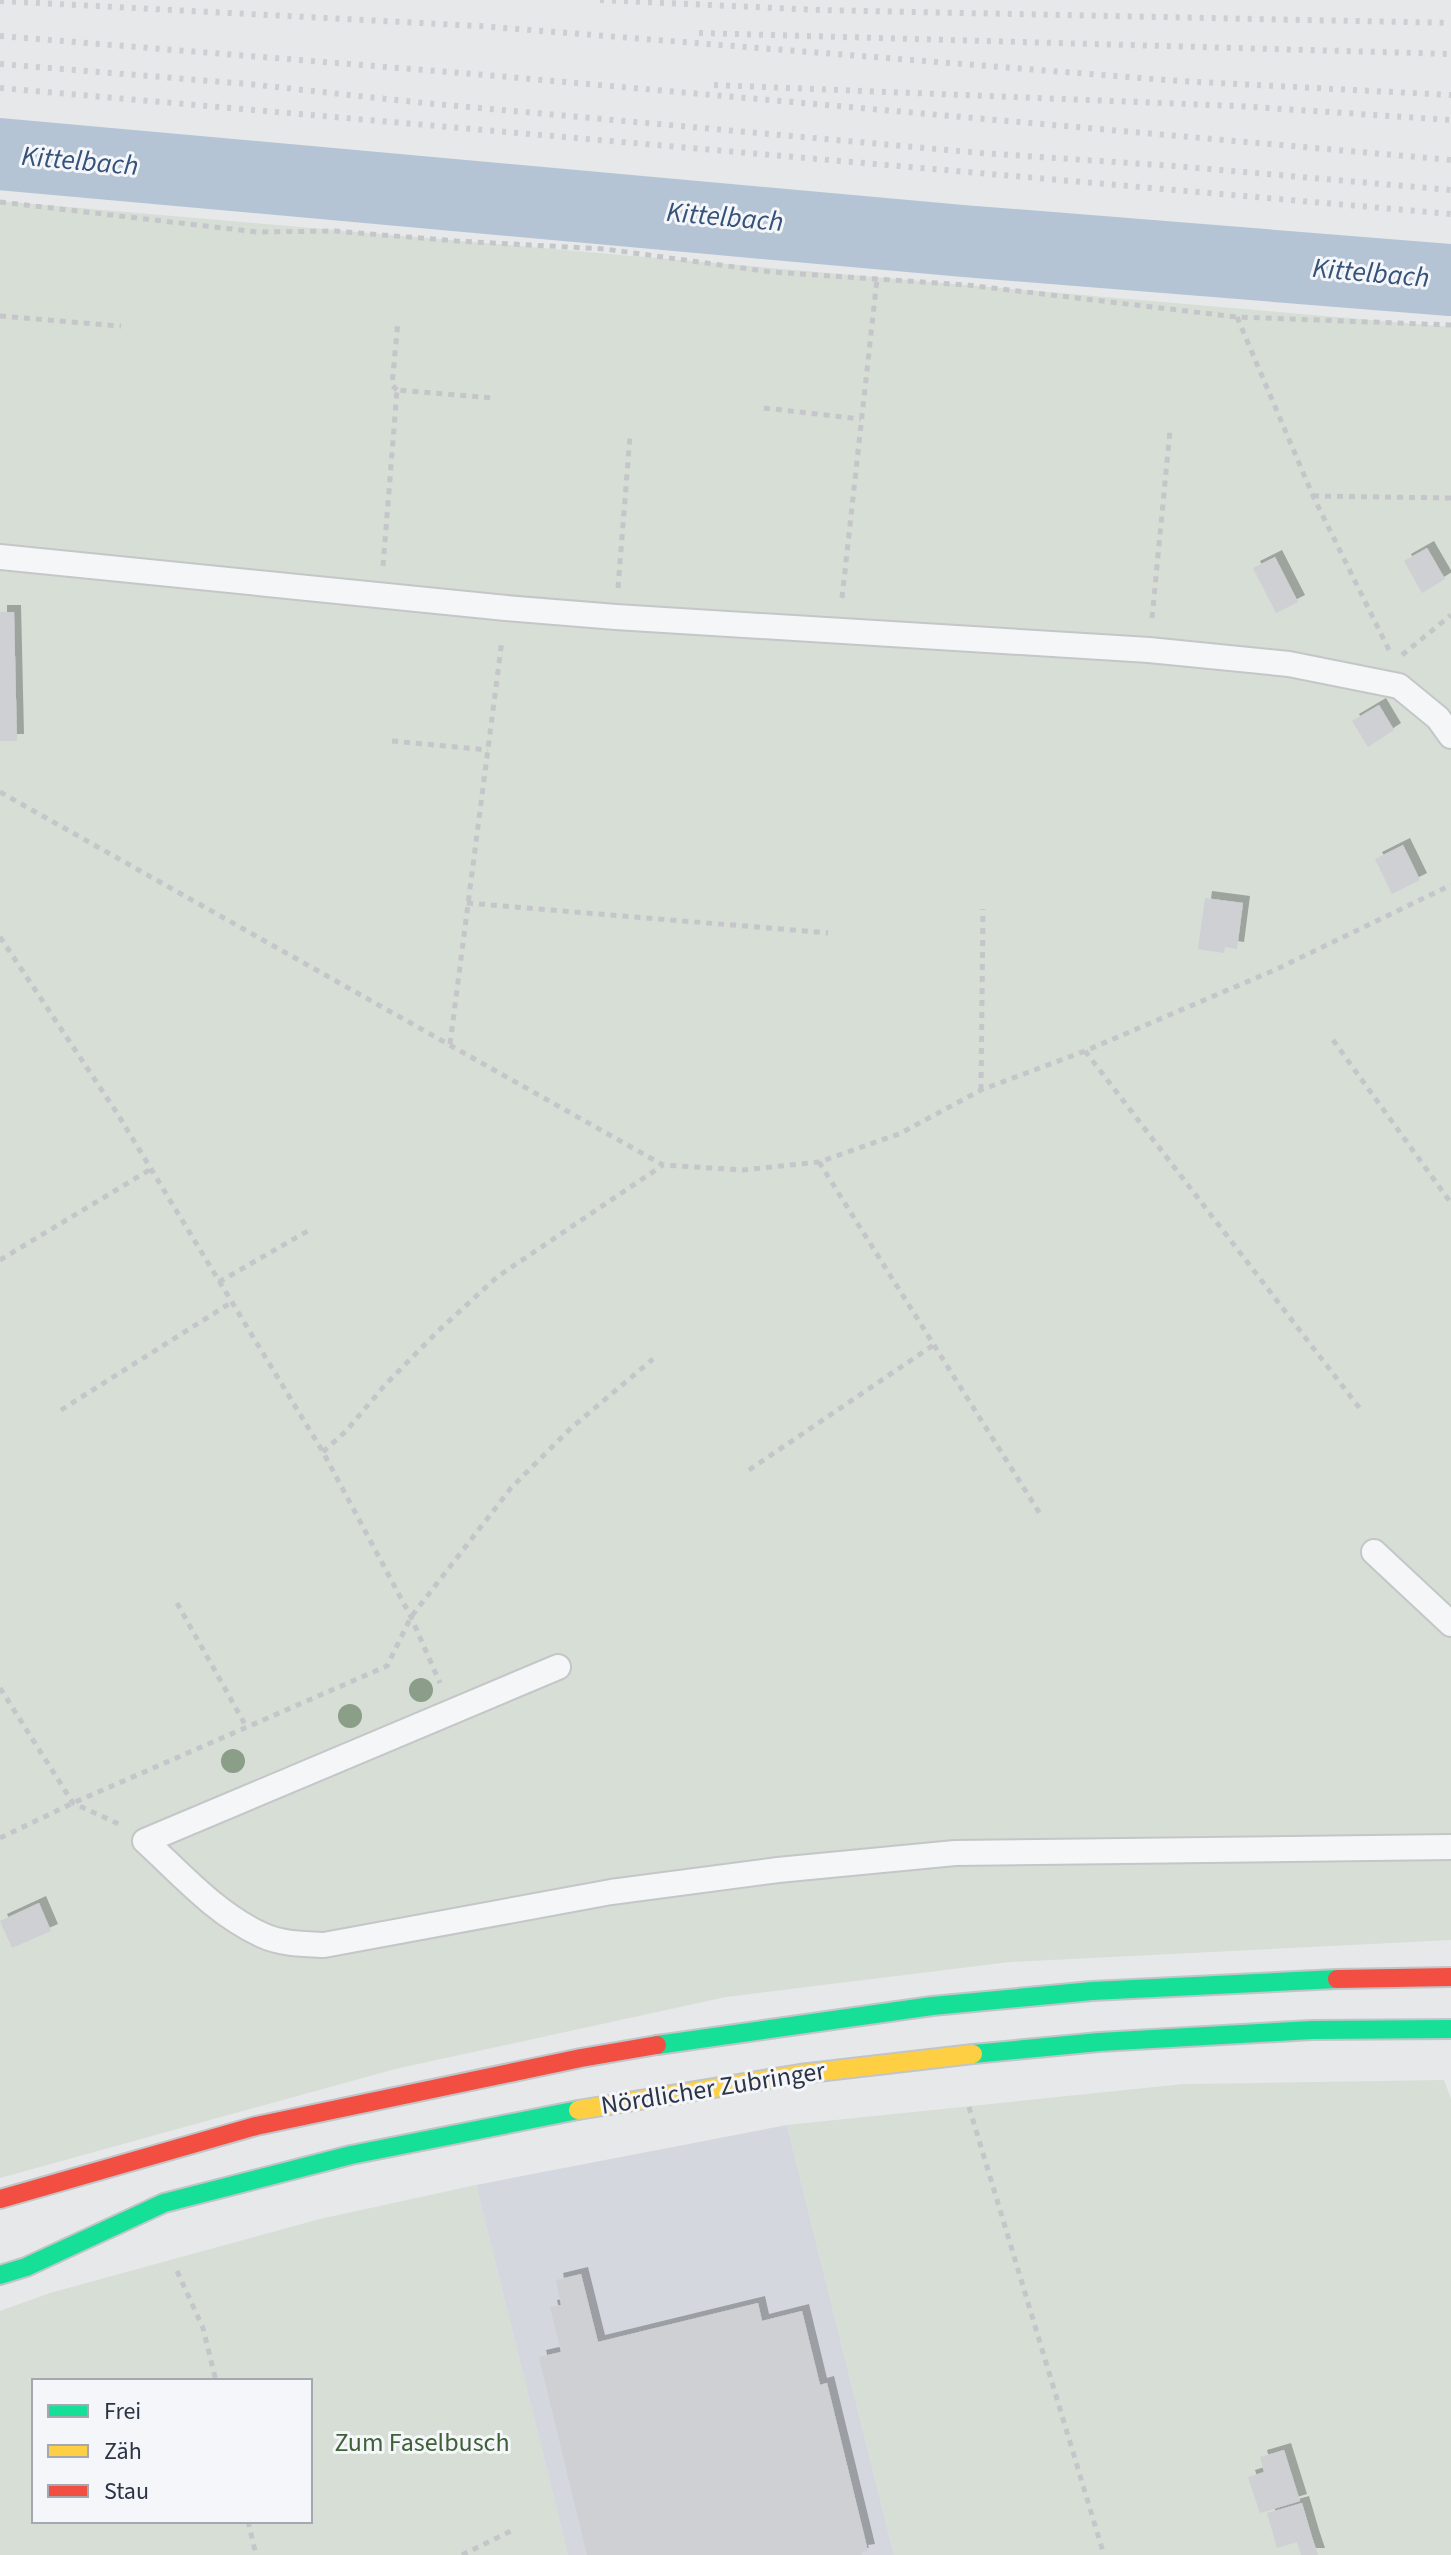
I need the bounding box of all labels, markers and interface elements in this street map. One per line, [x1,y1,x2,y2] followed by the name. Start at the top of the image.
[20,136,140,186] water label: Kittelbach
[665,192,785,242] water label: Kittelbach
[1311,248,1431,298] water label: Kittelbach
[598,2052,829,2124] street label: Nördlicher Zubringer
[32,2379,312,2523] legend
[104,2394,141,2429] text: Frei
[334,2424,510,2461] park label: Zum Faselbusch
[104,2434,142,2469] text: Zäh
[104,2474,149,2509] text: Stau

